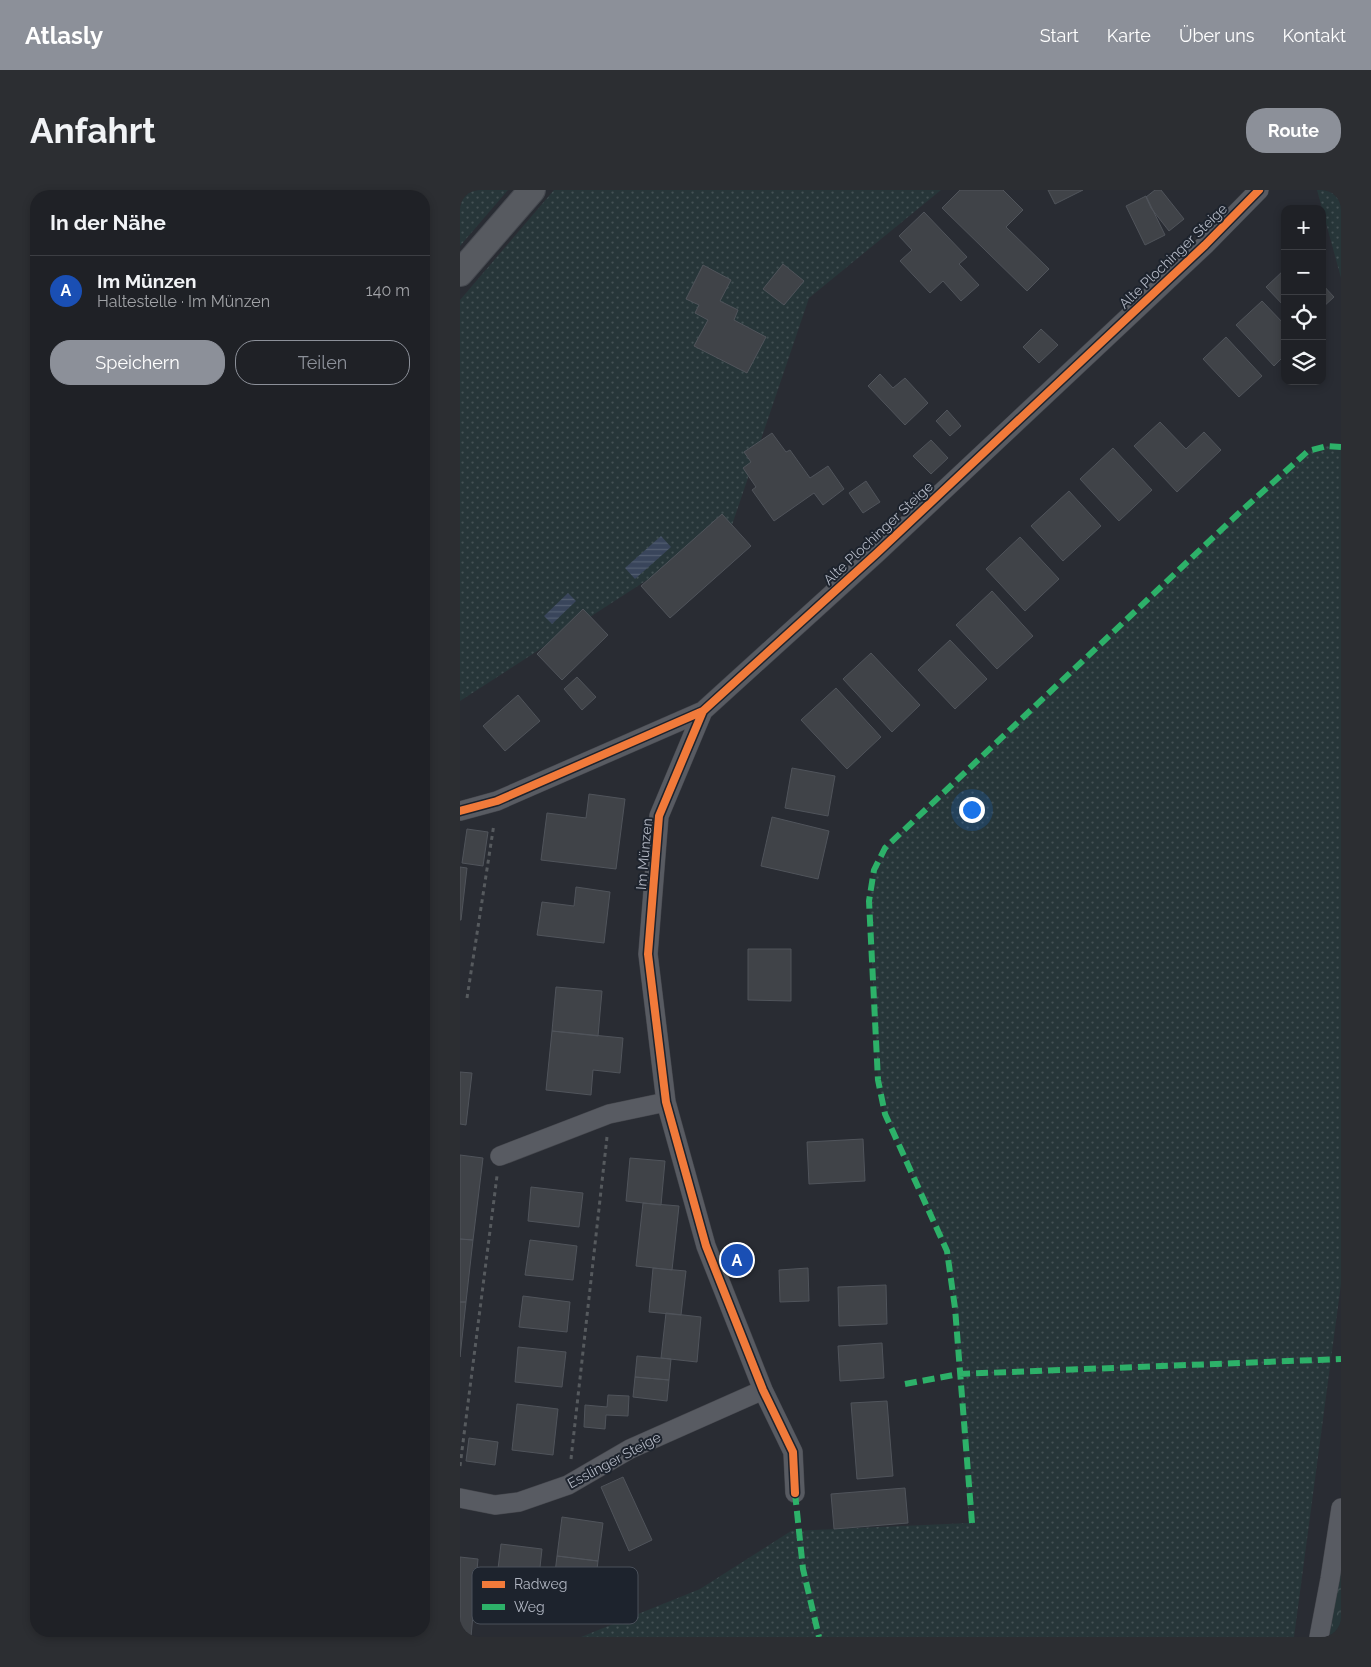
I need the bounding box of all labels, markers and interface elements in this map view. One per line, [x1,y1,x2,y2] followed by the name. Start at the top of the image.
[25,21,103,50] text: Atlasly
[1040,25,1079,46] text: Start
[1107,25,1151,46] text: Karte
[1179,25,1254,46] text: Über uns
[1282,25,1346,46] text: Kontakt
[1246,108,1341,153] button: Route
[30,110,156,151] text: Anfahrt
[1116,200,1230,312] street label: Alte Plochinger Steige
[1281,205,1326,385] map controls
[1281,205,1326,250] button: +
[50,210,166,235] text: In der Nähe
[1281,250,1326,295] button: −
[97,270,196,292] text: Im Münzen
[61,281,71,300] text: A
[366,281,410,300] text: 140 m
[97,292,270,311] text: Haltestelle · Im Münzen
[1281,295,1326,340] button: locate
[50,340,225,385] button: Speichern
[235,340,410,385] button: Teilen
[1281,340,1326,385] button: layers
[820,478,936,588] street label: Alte Plochinger Steige
[959,797,985,823] your location
[633,818,655,890] street label: Im Münzen
[721,1241,753,1279] pin: A
[565,1429,663,1491] street label: Esslinger Steige
[472,1567,638,1624] legend
[514,1576,567,1592] text: Radweg
[514,1599,545,1615] text: Weg

